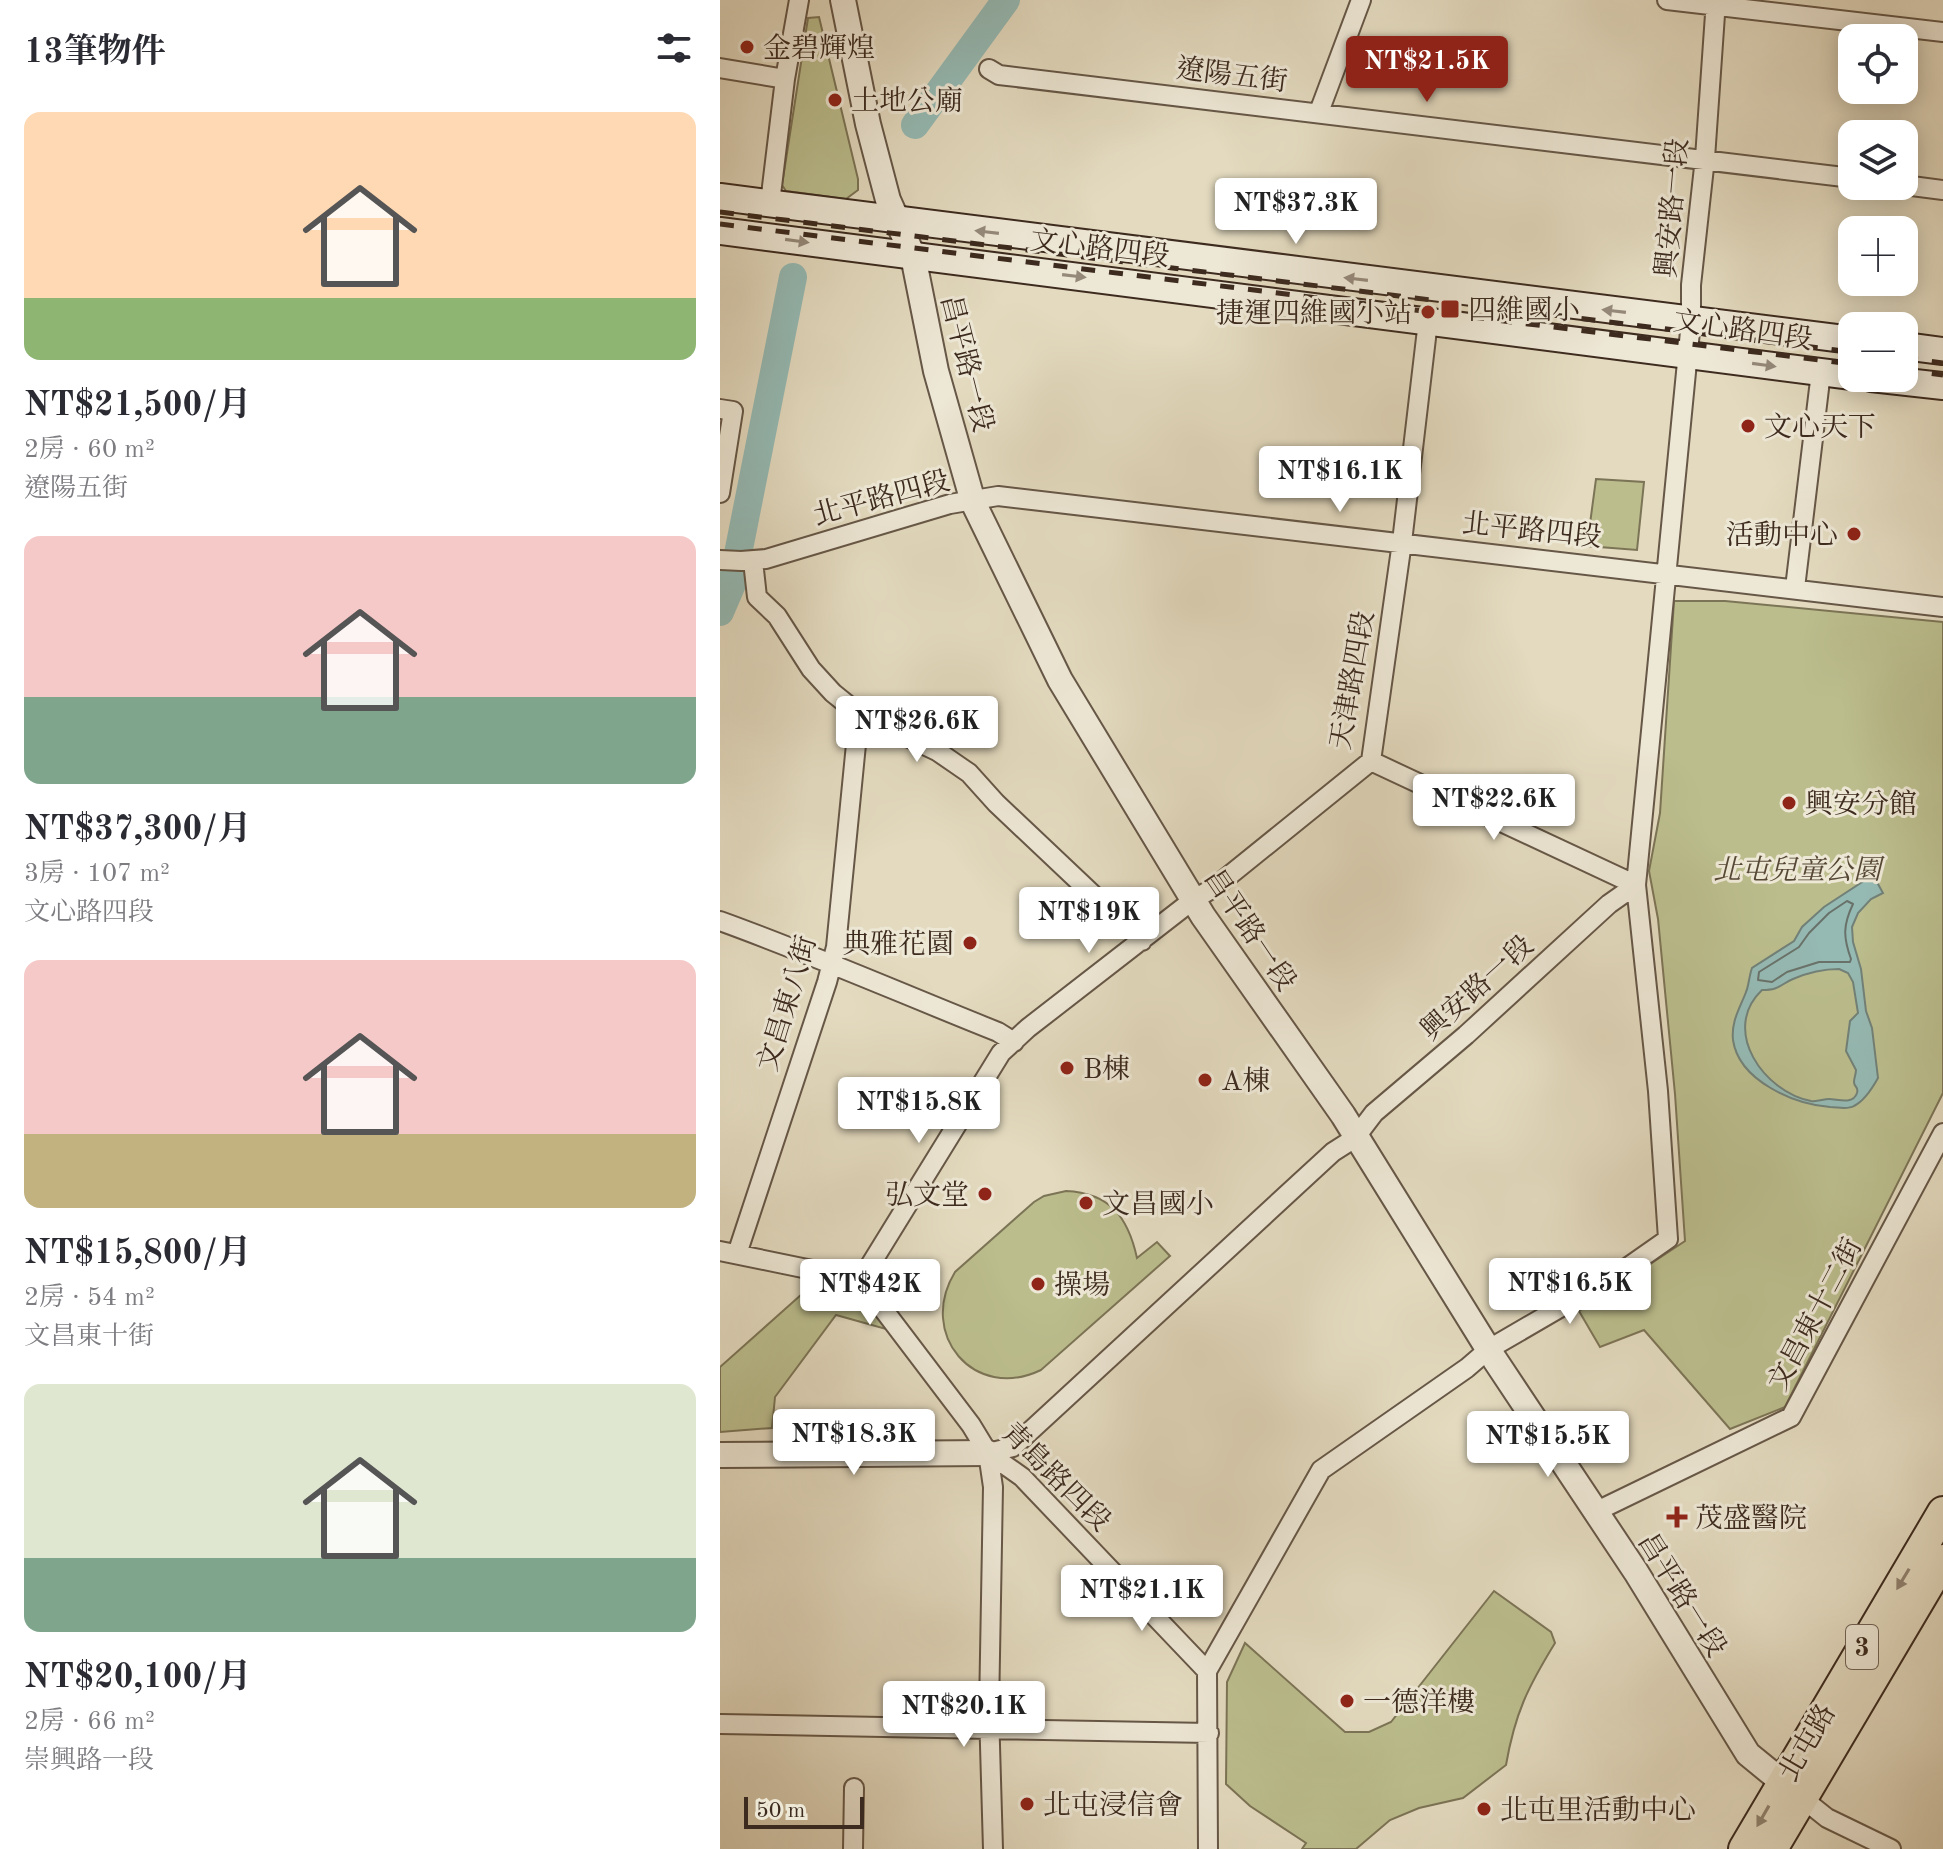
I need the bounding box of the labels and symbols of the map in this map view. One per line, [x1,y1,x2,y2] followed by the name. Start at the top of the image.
[763,33,875,64] place label: 金碧輝煌
[1344,36,1510,104] pin: NT$21.5K
[738,38,756,56] marker: 金碧輝煌
[1174,53,1289,98] street label: 遼陽五街
[851,86,963,117] place label: 土地公廟
[826,91,844,109] marker: 土地公廟
[1651,137,1694,279] street label: 興安路一段
[1213,178,1379,246] pin: NT$37.3K
[974,225,999,238] one-way arrow
[1028,225,1171,272] street label: 文心路四段
[785,235,810,248] one-way arrow
[1062,270,1087,283] one-way arrow
[1343,272,1368,285] one-way arrow
[935,292,999,435] street label: 昌平路一段
[1468,295,1580,326] place label: 四維國小
[1216,298,1412,329] place label: 捷運四維國小站
[1439,298,1461,320] marker: 四維國小
[1419,303,1437,321] marker: 捷運四維國小站
[1601,305,1626,318] one-way arrow
[1671,305,1814,356] street label: 文心路四段
[1752,359,1777,372] one-way arrow
[1764,412,1876,443] place label: 文心天下
[1739,417,1757,435] marker: 文心天下
[1257,446,1423,514] pin: NT$16.1K
[810,465,953,532] street label: 北平路四段
[1461,508,1603,553] street label: 北平路四段
[1726,520,1838,551] place label: 活動中心
[1845,525,1863,543] marker: 活動中心
[1325,609,1380,752] street label: 天津路四段
[834,696,1000,764] pin: NT$26.6K
[1411,774,1577,842] pin: NT$22.6K
[1805,789,1917,820] place label: 興安分館
[1780,794,1798,812] marker: 興安分館
[1713,855,1885,886] park label: 北屯兒童公園
[1198,863,1302,997] street label: 昌平路一段
[1024,887,1154,955] pin: NT$19K
[842,929,954,960] place label: 典雅花園
[1415,930,1539,1046] street label: 興安路一段
[752,932,823,1075] street label: 文昌東八街
[961,934,979,952] marker: 典雅花園
[1083,1054,1130,1085] place label: B棟
[1058,1059,1076,1077] marker: B棟
[1221,1066,1270,1097] place label: A棟
[1196,1071,1214,1089] marker: A棟
[836,1077,1002,1145] pin: NT$15.8K
[885,1180,969,1211] place label: 弘文堂
[976,1185,994,1203] marker: 弘文堂
[1102,1189,1214,1220] place label: 文昌國小
[1077,1194,1095,1212] marker: 文昌國小
[1762,1233,1868,1396] street label: 文昌東十二街
[1487,1258,1653,1326] pin: NT$16.5K
[805,1259,935,1327] pin: NT$42K
[1054,1270,1110,1301] place label: 操場
[1029,1275,1047,1293] marker: 操場
[771,1409,937,1477] pin: NT$18.3K
[1465,1411,1631,1479] pin: NT$15.5K
[995,1417,1116,1538] street label: 青島路四段
[1695,1503,1807,1534] place label: 茂盛醫院
[1666,1506,1688,1528] marker: 茂盛醫院
[1631,1527,1732,1662] street label: 昌平路一段
[1059,1565,1225,1633] pin: NT$21.1K
[1896,1568,1910,1590] one-way arrow
[1846,1625,1878,1669] road number: 3
[881,1681,1047,1749] pin: NT$20.1K
[1363,1687,1475,1718] place label: 一德洋樓
[1338,1692,1356,1710] marker: 一德洋樓
[1773,1699,1842,1787] street label: 北屯路
[1043,1790,1183,1821] place label: 北屯浸信會
[744,1793,864,1829] scale bar
[1018,1795,1036,1813] marker: 北屯浸信會
[1500,1795,1696,1826] place label: 北屯里活動中心
[1475,1800,1493,1818] marker: 北屯里活動中心
[1756,1805,1770,1827] one-way arrow

